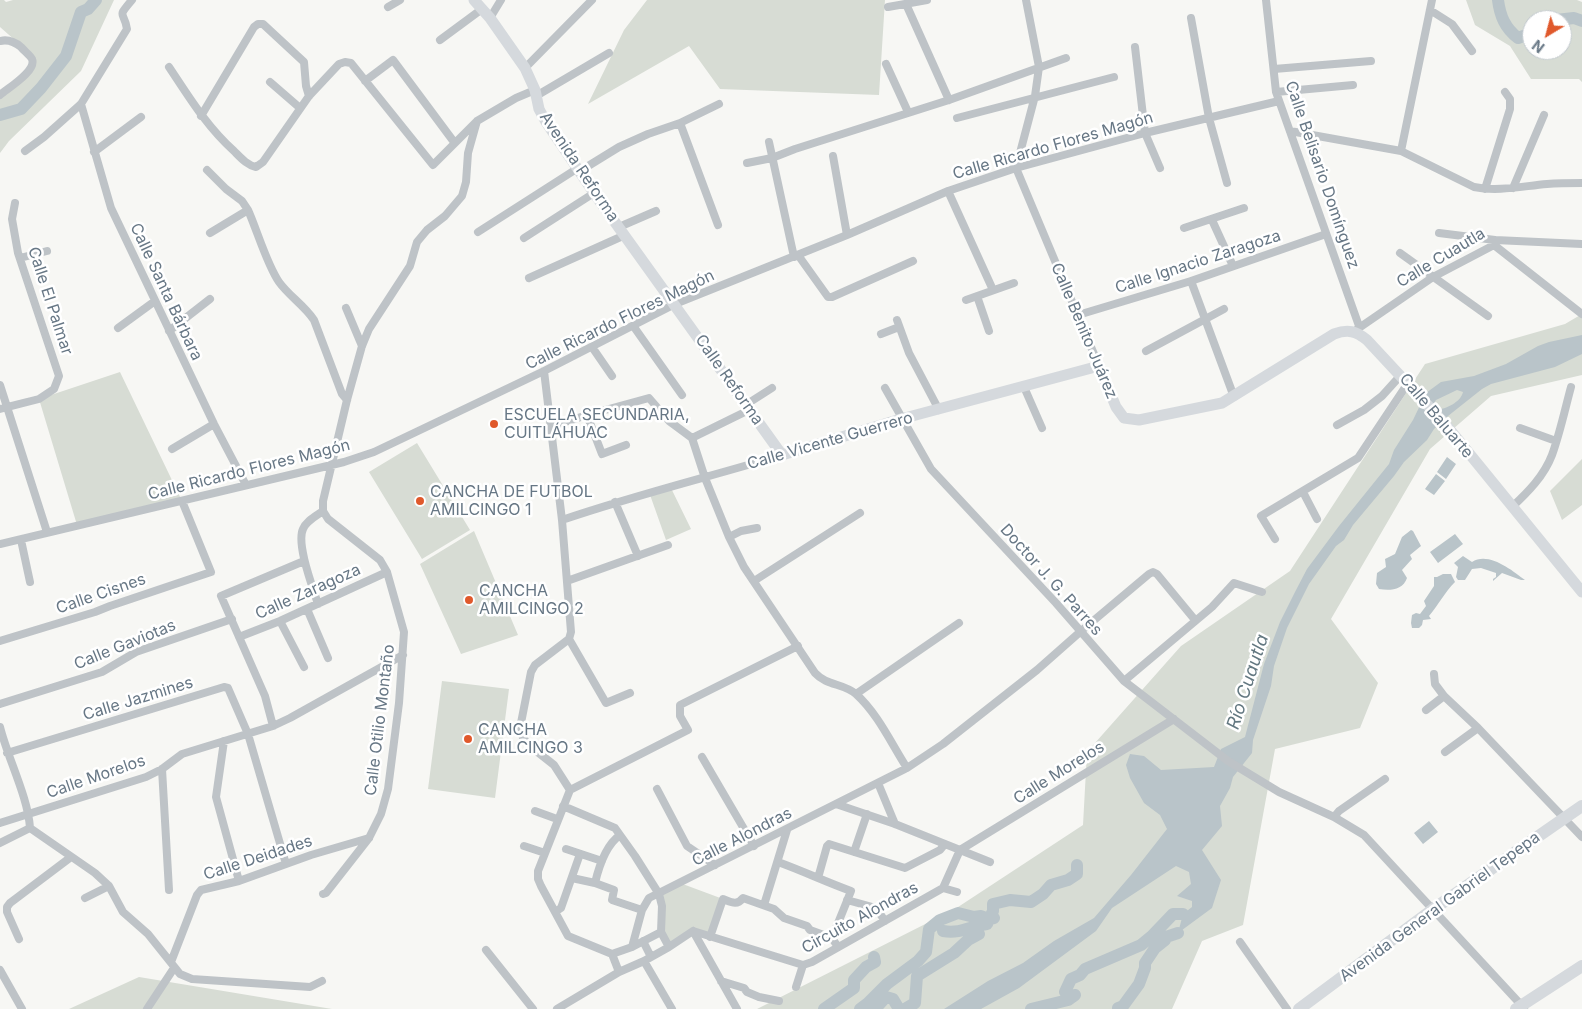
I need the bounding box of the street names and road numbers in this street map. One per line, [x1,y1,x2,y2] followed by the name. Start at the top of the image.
[1281,79,1363,271] street label: Calle Belisario Domínguez
[535,108,623,226] street label: Avenida Reforma
[951,108,1155,184] street label: Calle Ricardo Flores Magón
[126,220,206,364] street label: Calle Santa Bárbara
[1393,224,1489,292] street label: Calle Cuautla
[1113,226,1283,298] street label: Calle Ignacio Zaragoza
[24,245,76,357] street label: Calle El Palmar
[1047,260,1121,402] street label: Calle Benito Juárez
[522,266,718,374] street label: Calle Ricardo Flores Magón
[691,331,767,429] street label: Calle Reforma
[1395,370,1477,462] street label: Calle Baluarte
[745,408,915,474] street label: Calle Vicente Guerrero
[146,436,352,504] street label: Calle Ricardo Flores Magón
[996,520,1106,640] street label: Doctor J. G. Parres
[252,560,364,624] street label: Calle Zaragoza
[54,570,148,618] street label: Calle Cisnes
[71,616,179,674] street label: Calle Gaviotas
[361,643,399,797] street label: Calle Otilio Montaño
[81,673,195,725] street label: Calle Jazmines
[1010,737,1108,809] street label: Calle Morelos
[44,751,148,803] street label: Calle Morelos
[689,804,795,870] street label: Calle Alondras
[1336,828,1544,986] street label: Avenida General Gabriel Tepepa
[201,831,315,885] street label: Calle Deidades
[798,878,922,958] street label: Circuito Alondras

